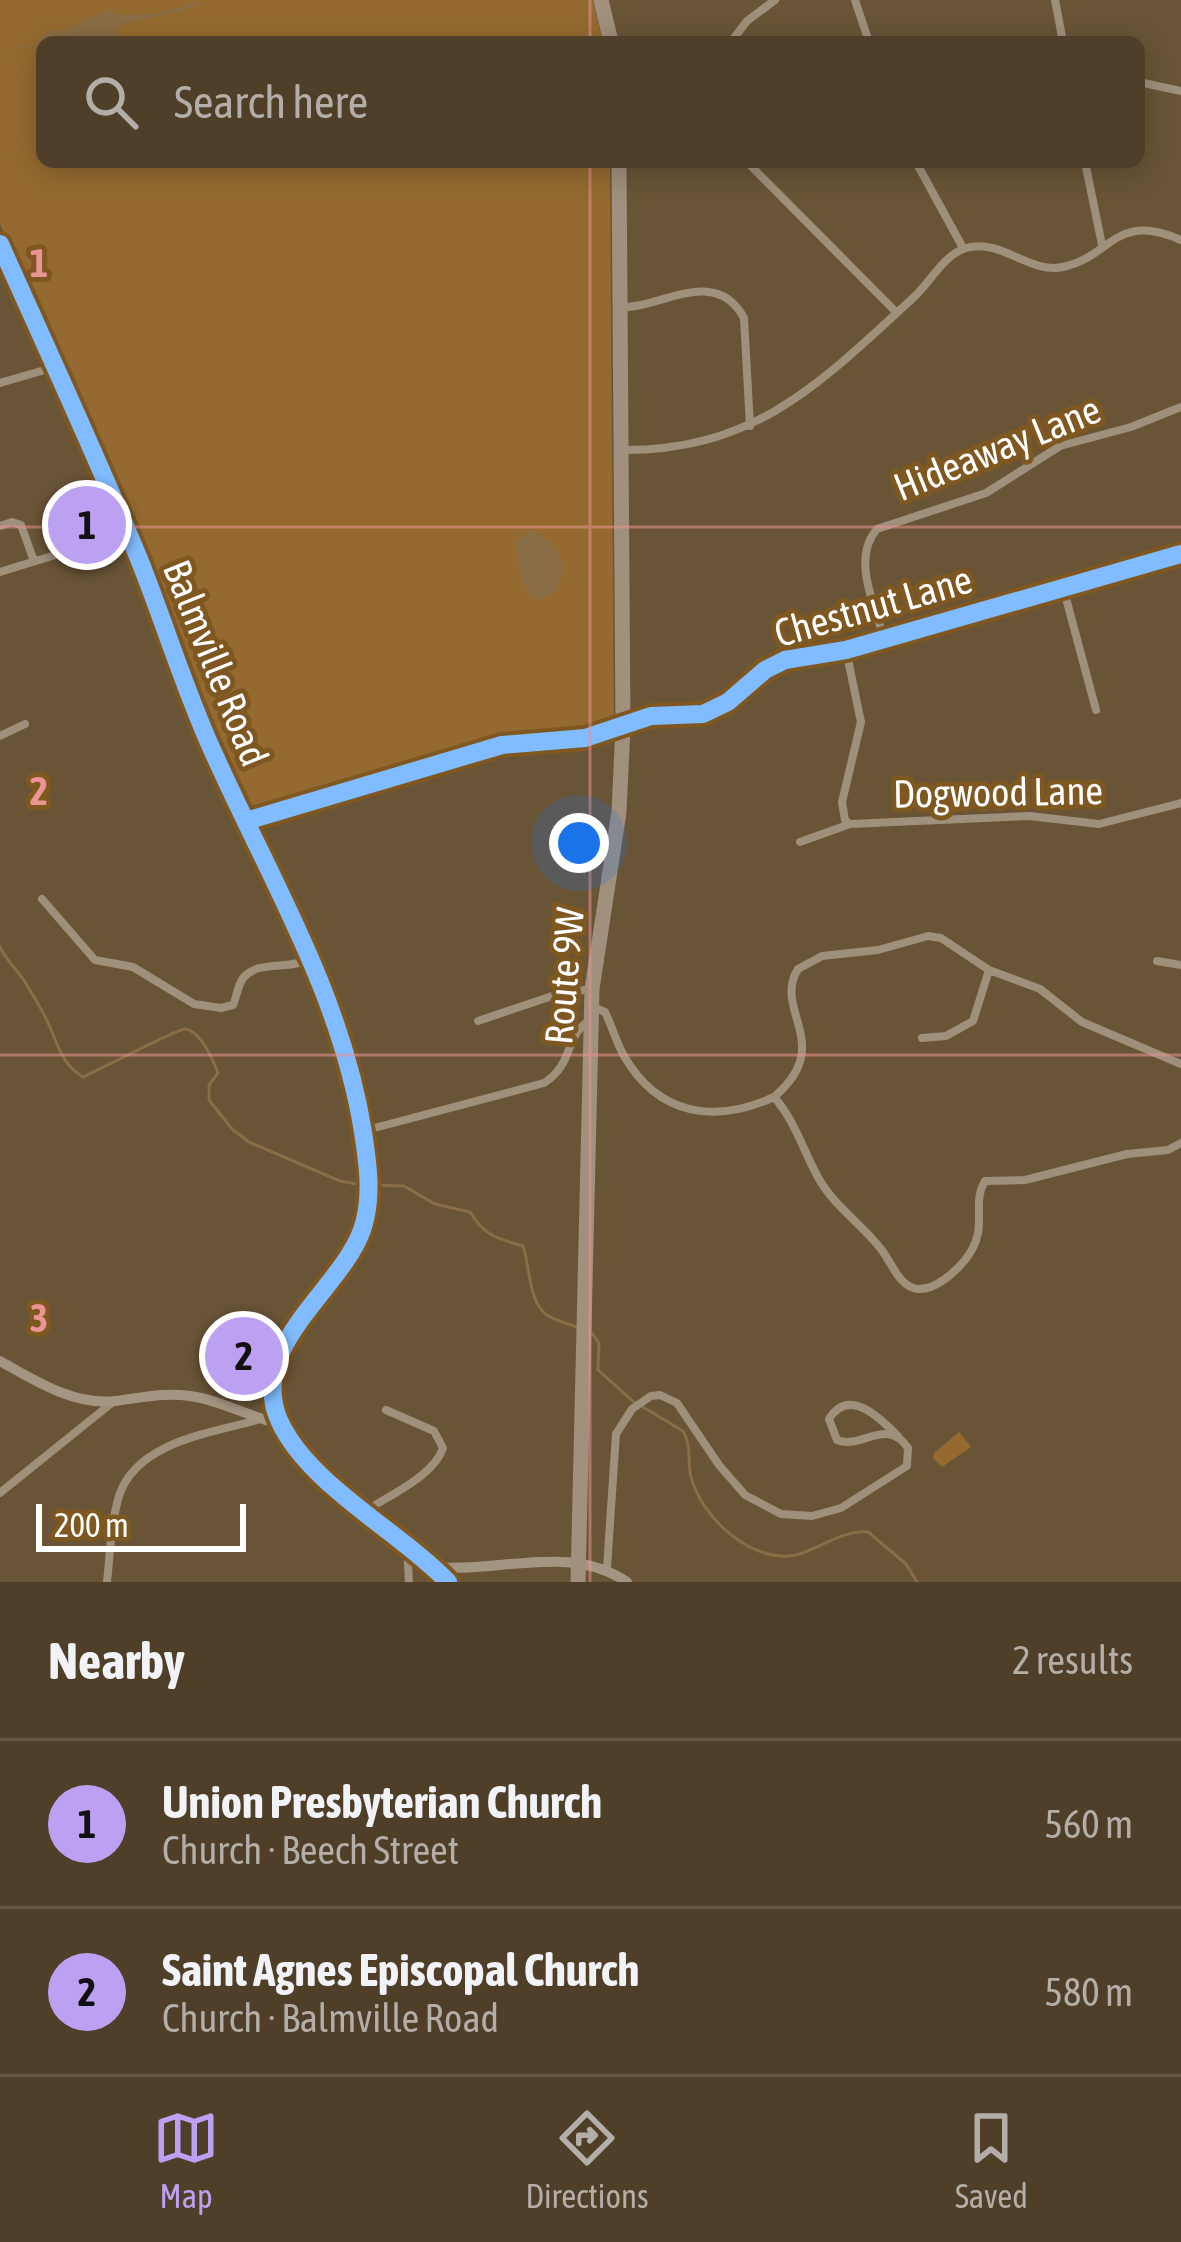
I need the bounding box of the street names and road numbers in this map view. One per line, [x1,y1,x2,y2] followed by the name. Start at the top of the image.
[888,387,1106,509] street label: Hideaway Lane
[155,554,277,772] street label: Balmville Road
[769,557,977,655] street label: Chestnut Lane
[893,768,1103,816] street label: Dogwood Lane
[536,905,592,1046] street label: Route 9W

